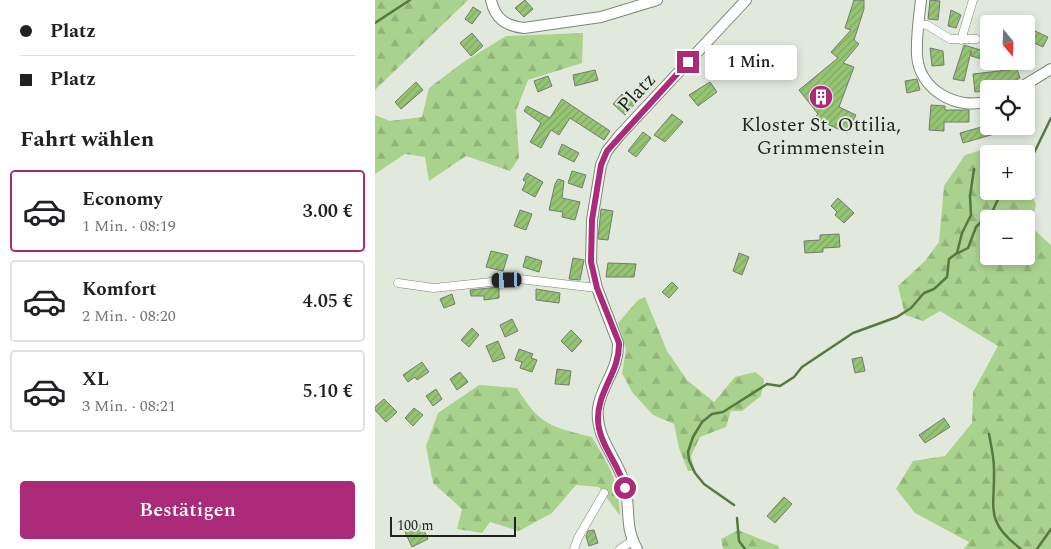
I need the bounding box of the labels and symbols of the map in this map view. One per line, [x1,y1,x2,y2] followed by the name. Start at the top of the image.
[980,15,1035,70] north arrow
[705,44,798,80] callout: 1 Min.
[677,51,699,73] route end
[610,66,663,119] street label: Platz
[808,84,834,110] building icon: Kloster St. Ottilia, Grimmenstein
[741,110,901,163] place label: Kloster St. Ottilia, Grimmenstein
[491,272,522,288] car
[614,477,636,499] route start
[390,514,516,537] scale bar

